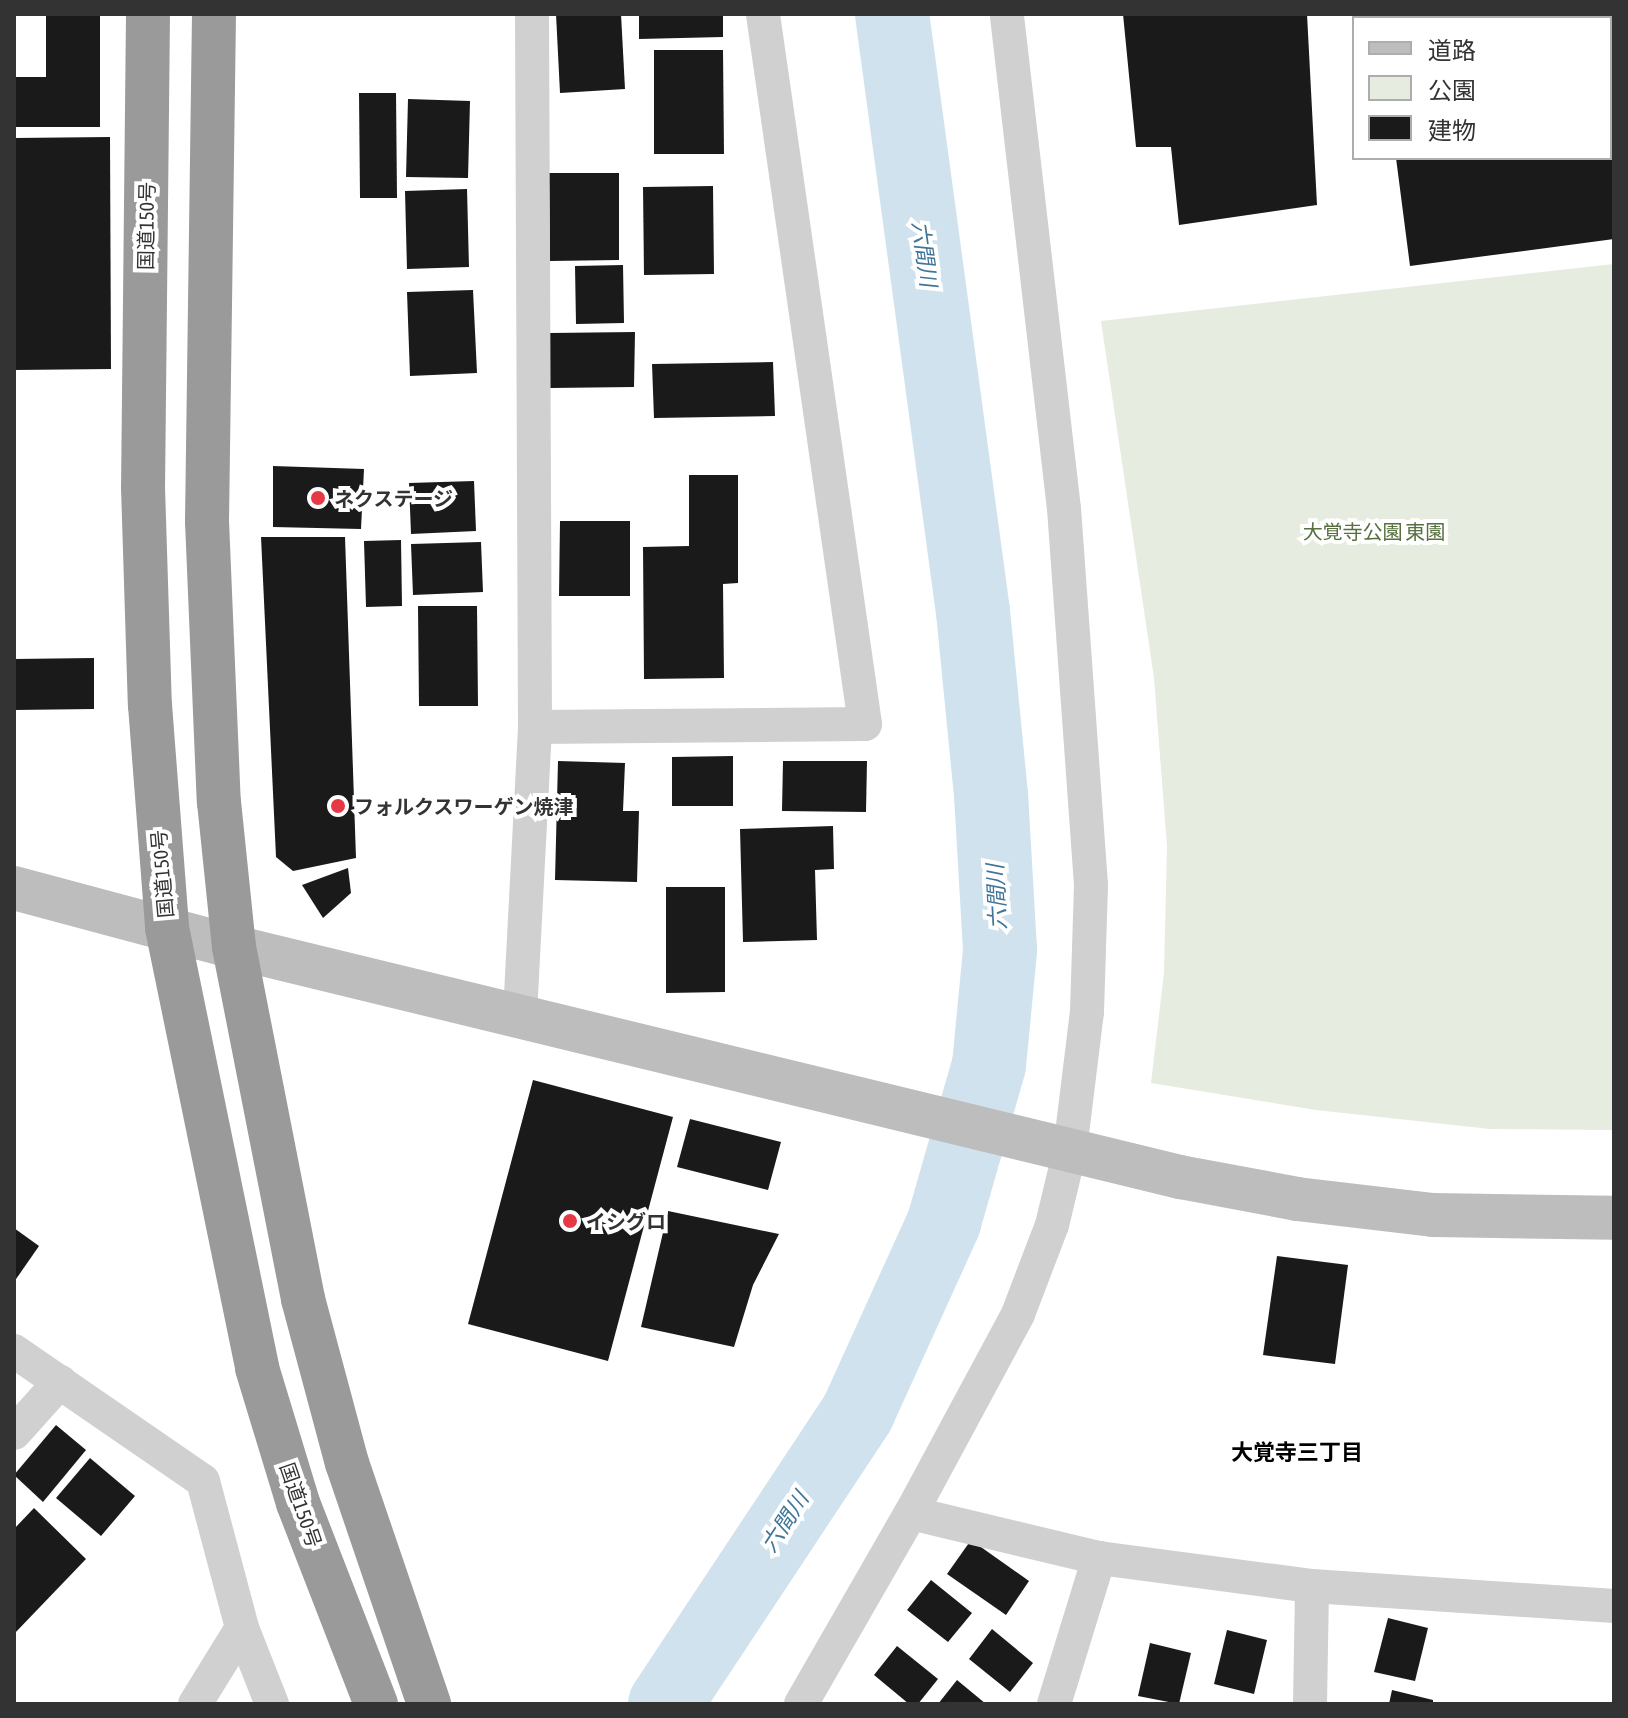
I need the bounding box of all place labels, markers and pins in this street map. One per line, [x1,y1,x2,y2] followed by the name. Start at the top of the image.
[334,486,454,510] place label: ネクステージ
[309,489,327,507] marker: ネクステージ
[354,794,574,818] place label: フォルクスワーゲン焼津
[329,797,347,815] marker: フォルクスワーゲン焼津
[586,1209,666,1233] place label: イシグロ
[561,1212,579,1230] marker: イシグロ

